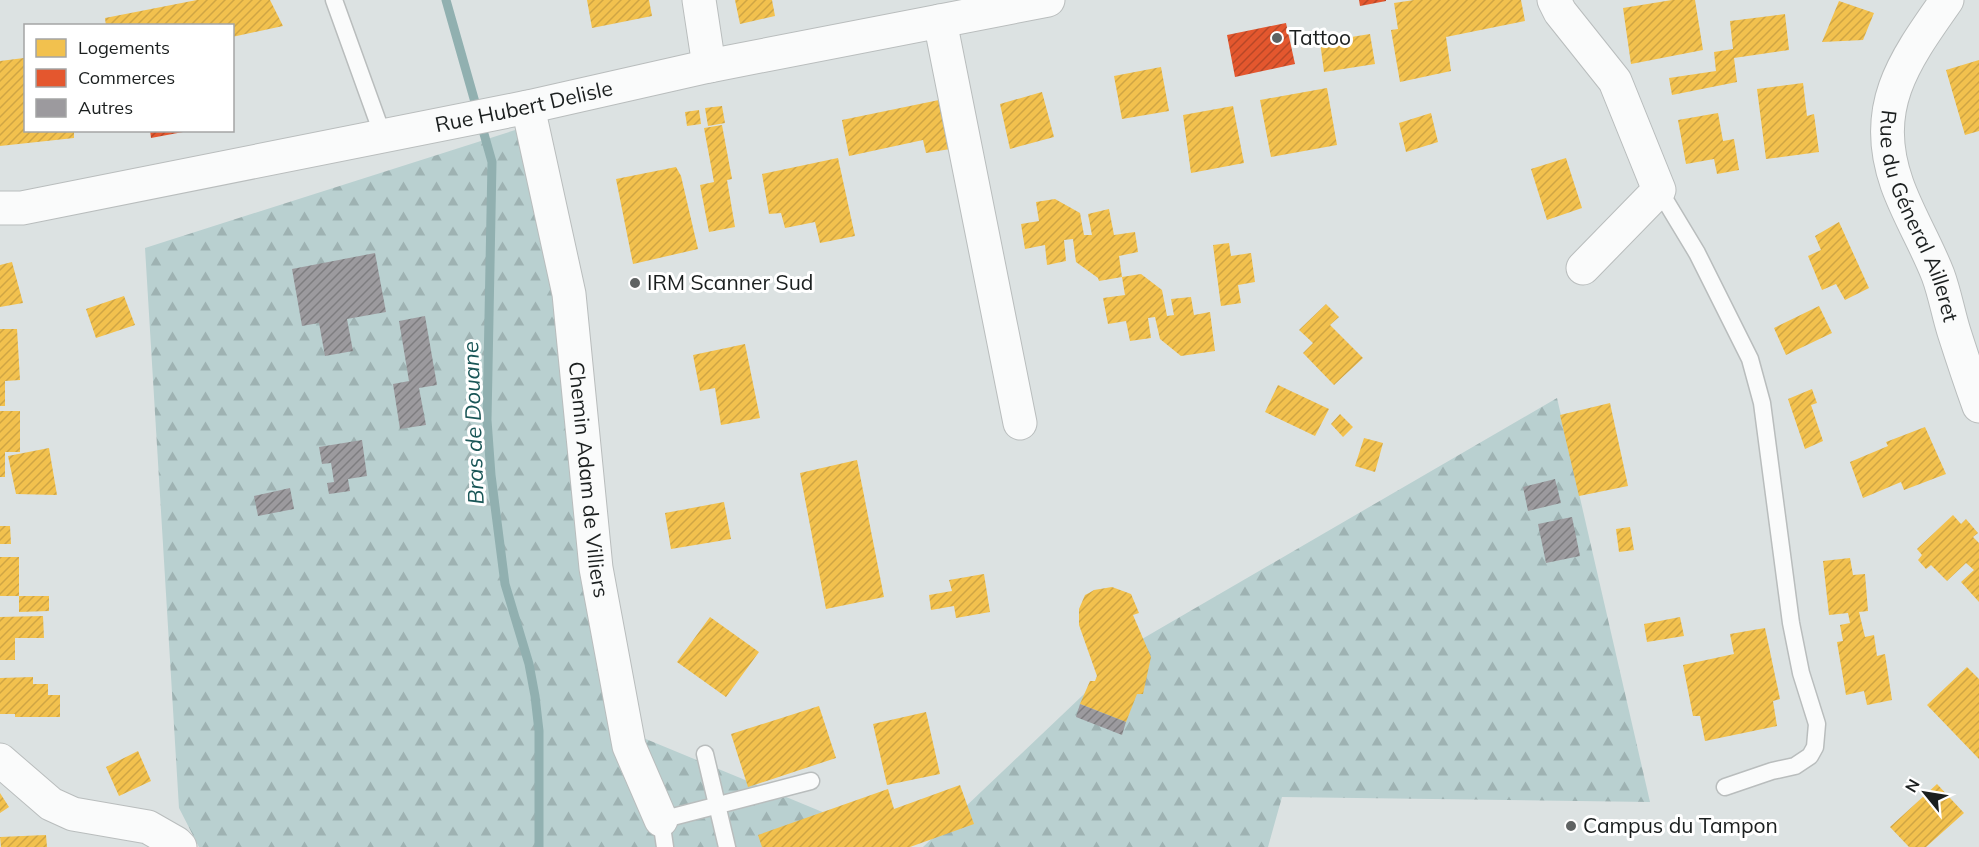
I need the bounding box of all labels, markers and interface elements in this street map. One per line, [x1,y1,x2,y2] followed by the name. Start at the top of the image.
[24,24,234,132] legend
[1289,24,1351,50] place label: Tattoo
[1270,31,1284,45] marker: Tattoo
[78,36,170,59] text: Logements
[78,66,175,89] text: Commerces
[433,74,615,137] street label: Rue Hubert Delisle
[78,96,133,119] text: Autres
[1875,109,1964,324] street label: Rue du Géneral Ailleret
[647,269,813,295] place label: IRM Scanner Sud
[628,276,642,290] marker: IRM Scanner Sud
[456,341,490,505] water label: Bras de Douane
[564,360,615,600] street label: Chemin Adam de Villiers
[1895,763,1955,823] north arrow
[1900,775,1924,796] text: N
[1583,812,1778,838] place label: Campus du Tampon
[1564,819,1578,833] marker: Campus du Tampon

